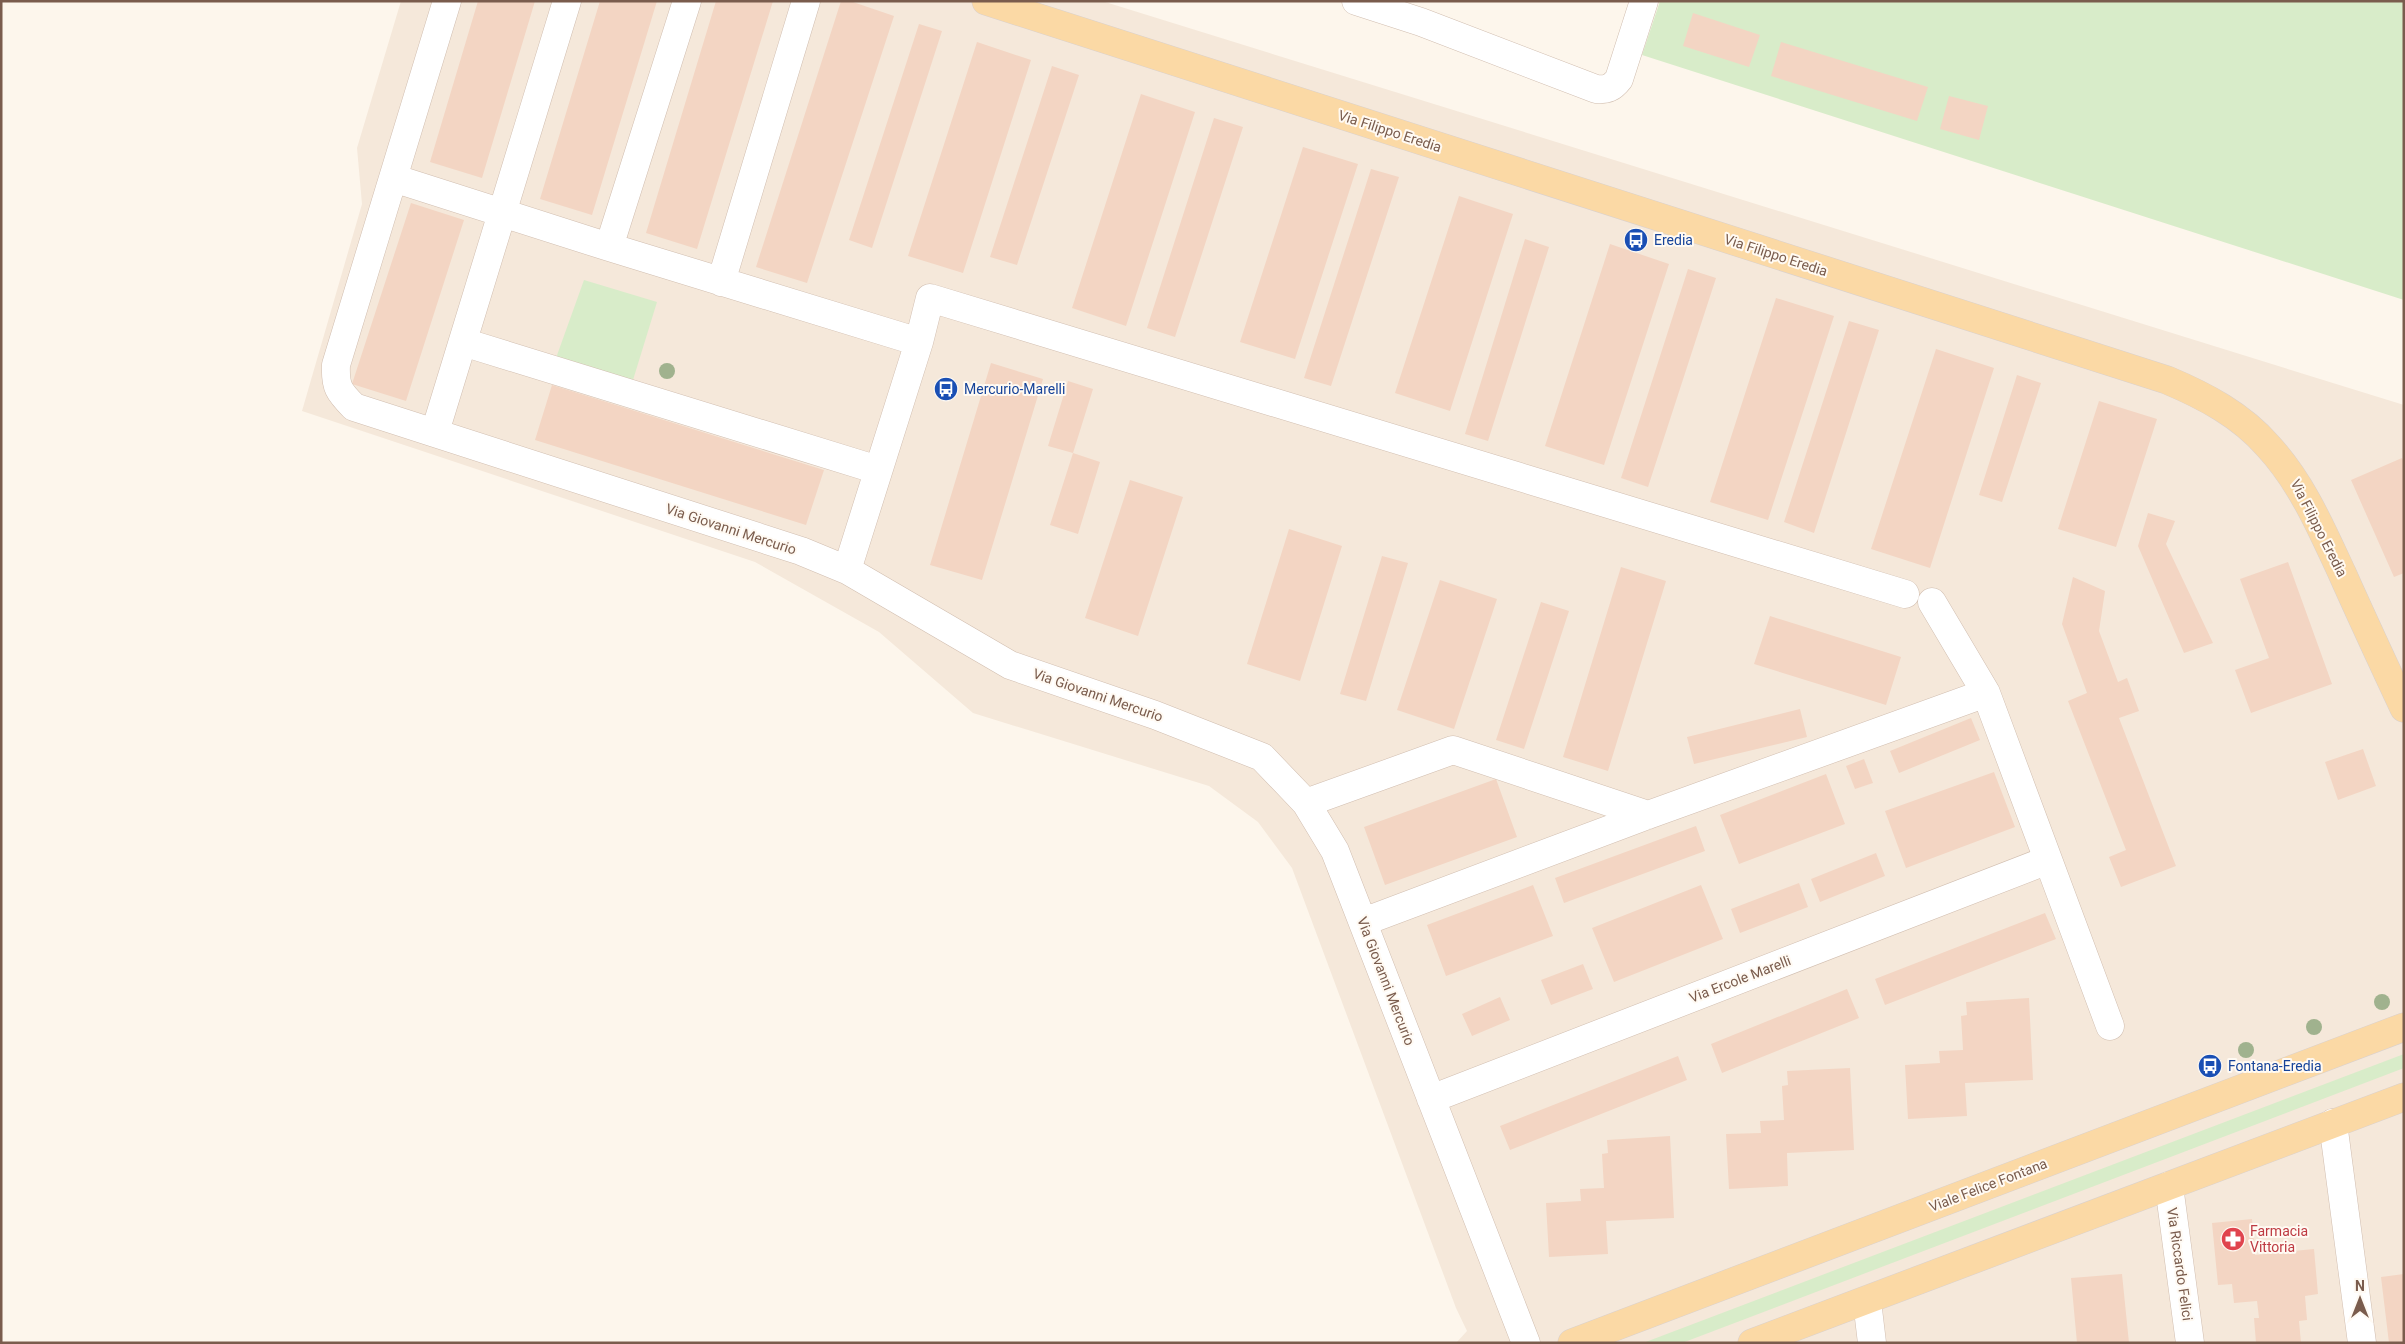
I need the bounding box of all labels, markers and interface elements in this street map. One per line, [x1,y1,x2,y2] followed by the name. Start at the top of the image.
[1336,107,1444,155] street label: Via Filippo Eredia
[1623,227,1649,253] bus stop icon: Eredia
[1722,231,1830,279] street label: Via Filippo Eredia
[1654,232,1693,248] place label: Eredia
[933,376,959,402] bus stop icon: Mercurio-Marelli
[964,381,1065,397] place label: Mercurio-Marelli
[2287,476,2351,580] street label: Via Filippo Eredia
[664,500,798,558] street label: Via Giovanni Mercurio
[1031,665,1165,725] street label: Via Giovanni Mercurio
[1354,915,1418,1048] street label: Via Giovanni Mercurio
[1687,952,1793,1006] street label: Via Ercole Marelli
[2197,1053,2223,1079] bus stop icon: Fontana-Eredia
[2228,1058,2322,1074] place label: Fontana-Eredia
[1927,1155,2049,1215] street label: Viale Felice Fontana
[2164,1206,2196,1322] street label: Via Riccardo Felici
[2250,1223,2308,1255] place label: Farmacia Vittoria
[2220,1226,2246,1252] pharmacy icon: Farmacia Vittoria
[2335,1274,2385,1324] north arrow
[2355,1278,2365,1294] text: N

